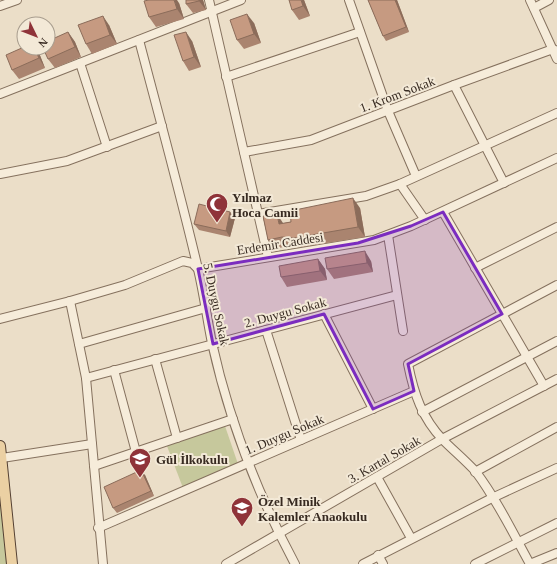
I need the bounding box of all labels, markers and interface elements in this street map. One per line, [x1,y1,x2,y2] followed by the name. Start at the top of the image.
[16,16,56,56] north arrow
[36,36,50,50] text: N
[358,73,437,116] street label: 1. Krom Sokak
[232,190,298,220] place label: Yılmaz Hoca Camii
[204,191,230,224] mosque icon: Yılmaz Hoca Camii
[236,229,325,258] street label: Erdemir Caddesi
[200,261,233,347] street label: 5. Duygu Sokak
[243,294,328,331] street label: 2. Duygu Sokak
[243,411,326,458] street label: 1. Duygu Sokak
[345,432,424,486] street label: 3. Kartal Sokak
[127,446,153,479] school or university icon: Gül İlkokulu
[156,452,228,467] place label: Gül İlkokulu
[258,494,367,524] place label: Özel Minik Kalemler Anaokulu
[229,495,255,528] school or university icon: Özel Minik Kalemler Anaokulu

